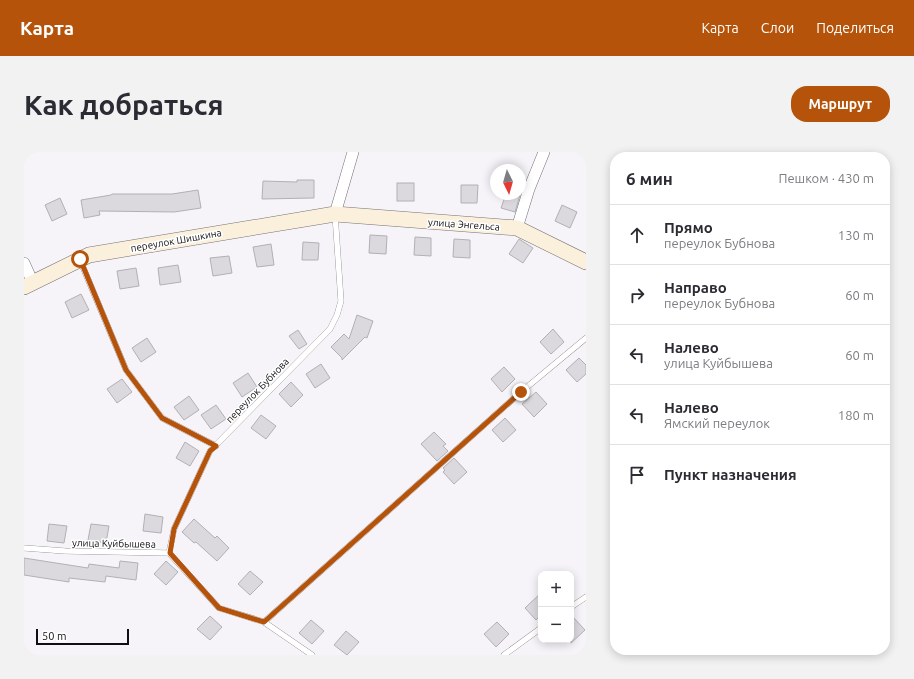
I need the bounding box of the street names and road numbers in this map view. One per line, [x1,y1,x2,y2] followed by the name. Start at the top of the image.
[428,217,500,232] street label: улица Энгельса
[130,227,222,254] street label: переулок Шишкина
[224,356,291,425] street label: переулок Бубнова
[72,537,156,550] street label: улица Куйбышева

